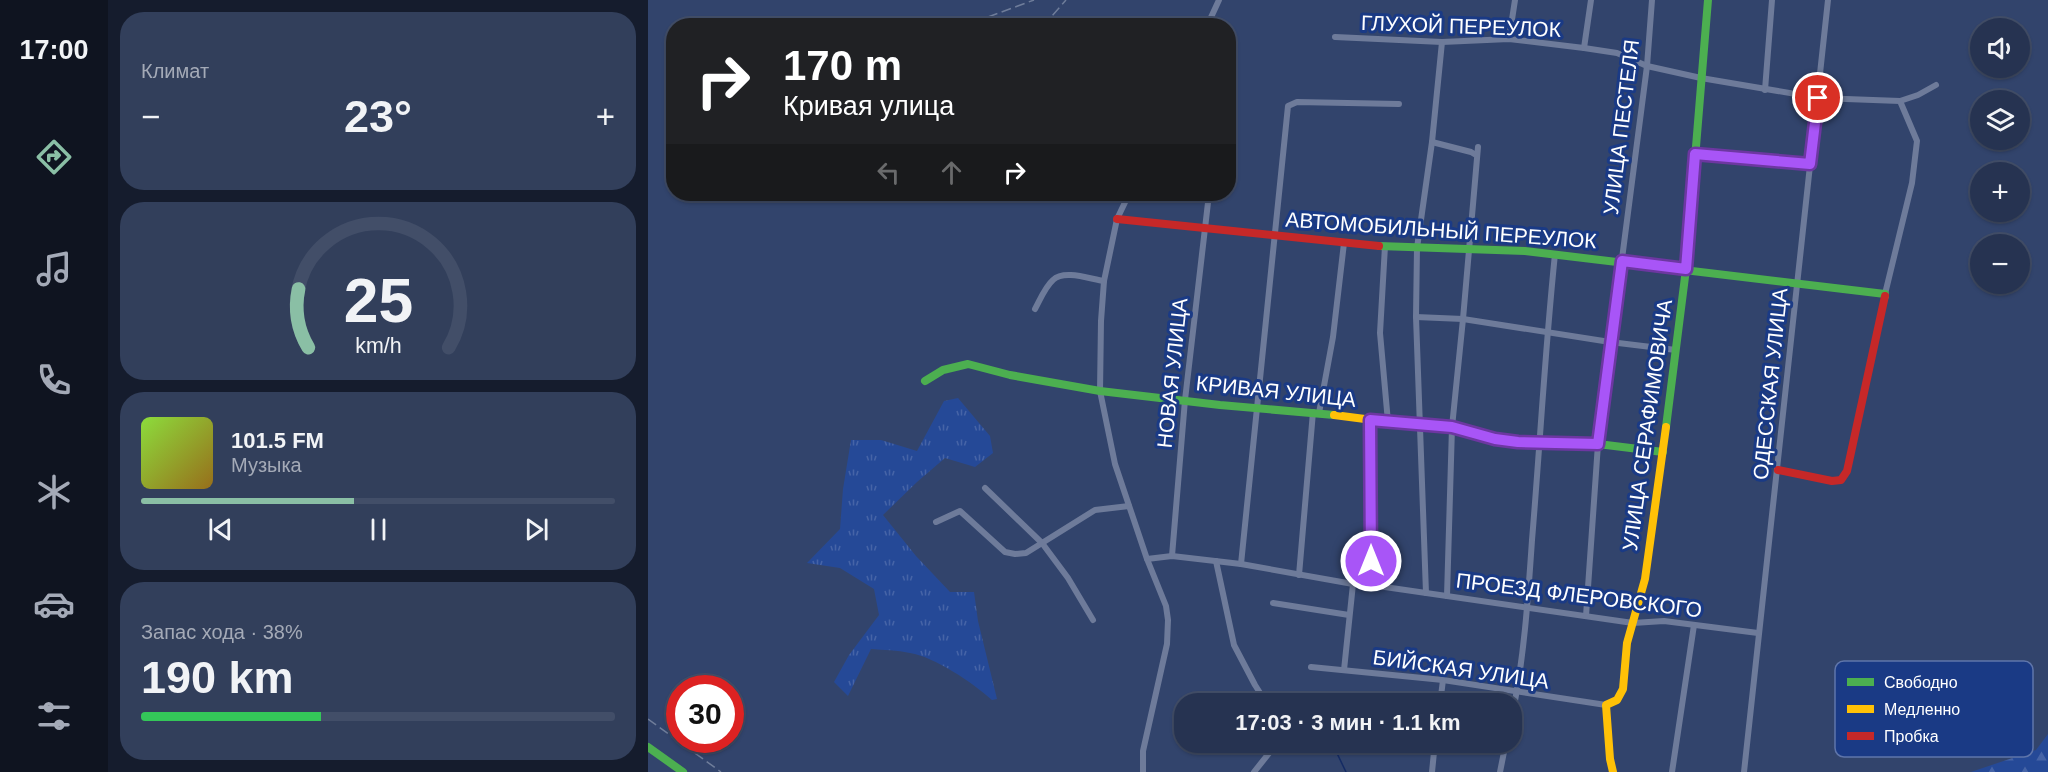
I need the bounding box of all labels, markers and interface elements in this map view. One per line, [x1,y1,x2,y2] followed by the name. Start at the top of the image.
[1361,11,1562,41] street label: ГЛУХОЙ ПЕРЕУЛОК
[1970,18,2030,294] map controls
[1970,18,2030,78] button: sound
[19,35,89,65] text: 17:00
[1599,38,1643,216] street label: УЛИЦА ПЕСТЕЛЯ
[684,42,762,120] icon: right
[783,42,902,89] text: 170 m
[141,60,209,82] text: Климат
[1792,72,1843,123] pin
[1801,81,1834,114] icon: arrive
[1970,90,2030,150] button: layers
[344,91,412,142] text: 23°
[783,91,954,121] text: Кривая улица
[141,98,160,135] text: −
[596,98,615,135] text: +
[33,136,75,178] icon: directions
[872,156,905,189] icon: left
[935,156,968,189] icon: ahead
[998,156,1031,189] icon: right
[1970,162,2030,222] button: +
[1285,208,1598,252] street label: АВТОМОБИЛЬНЫЙ ПЕРЕУЛОК
[1970,234,2030,294] button: −
[33,248,75,290] icon: music
[343,266,413,335] text: 25
[1748,287,1792,481] street label: ОДЕССКАЯ УЛИЦА
[1153,297,1191,449] street label: НОВАЯ УЛИЦА
[1618,298,1676,552] street label: УЛИЦА СЕРАФИМОВИЧА
[355,334,401,358] text: km/h
[33,359,75,401] icon: phone
[1195,371,1357,411] street label: КРИВАЯ УЛИЦА
[231,428,324,453] text: 101.5 FM
[231,454,302,476] text: Музыка
[33,471,75,513] icon: climate
[204,513,237,546] icon: previous
[362,513,395,546] icon: pause
[520,513,553,546] icon: next
[1339,529,1403,593] position arrow
[1455,569,1703,621] street label: ПРОЕЗД ФЛЕРОВСКОГО
[33,583,75,625] icon: car
[141,621,303,643] text: Запас хода · 38%
[1372,645,1550,693] street label: БИЙСКАЯ УЛИЦА
[141,652,294,703] text: 190 km
[1835,661,2033,757] legend
[1884,674,1958,691] text: Свободно
[666,675,744,753] speed limit sign: 30
[33,695,75,737] icon: filters
[1884,701,1960,718] text: Медленно
[1235,710,1461,735] text: 17:03 · 3 мин · 1.1 km
[1884,728,1939,745] text: Пробка

